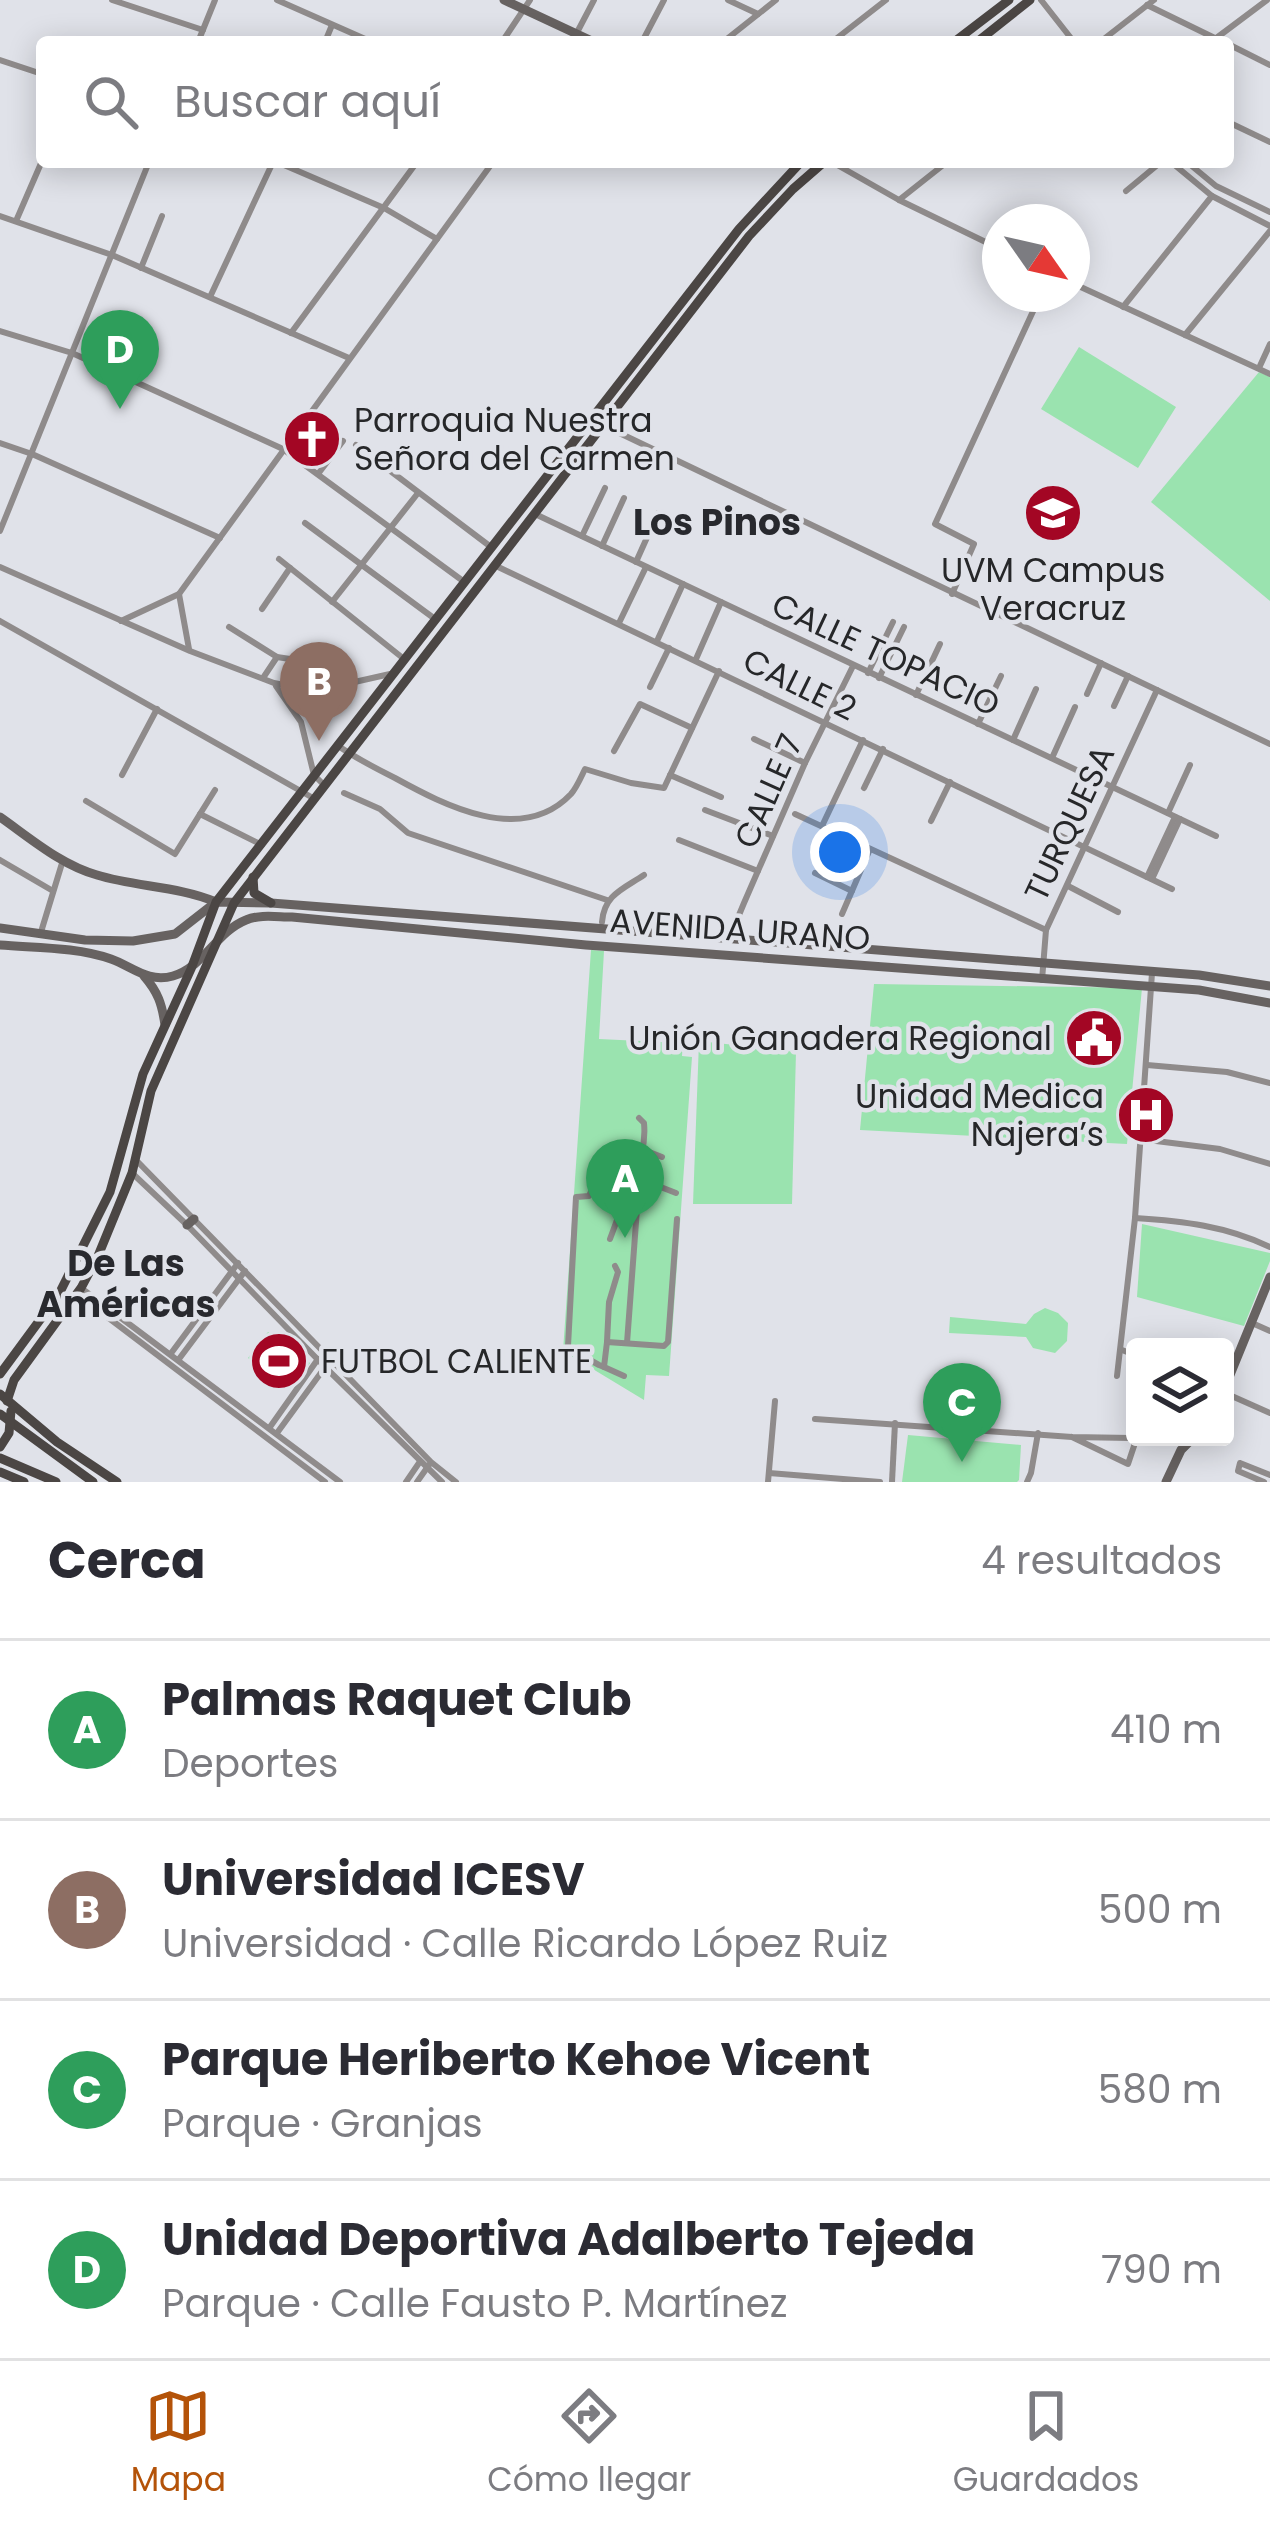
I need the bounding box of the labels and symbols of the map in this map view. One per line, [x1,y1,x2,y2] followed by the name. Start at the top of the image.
[982,204,1090,312] north arrow
[81,310,159,409] pin: D
[354,397,675,482] place label: Parroquia Nuestra Señora del Carmen
[281,408,343,470] church icon: Parroquia Nuestra Señora del Carmen
[1022,482,1084,544] school or university icon: UVM Campus Veracruz
[633,497,801,548] district label: Los Pinos
[941,547,1165,632] place label: UVM Campus Veracruz
[764,581,1007,728] street label: CALLE TOPACIO
[735,637,864,732] street label: CALLE 2
[280,642,358,741] pin: B
[723,727,814,856] street label: CALLE 7
[1013,738,1126,909] street label: TURQUESA
[810,822,870,882] your location
[608,897,872,962] street label: AVENIDA URANO
[1063,1007,1125,1069] public building icon: Unión Ganadera Regional
[628,1015,1052,1062] place label: Unión Ganadera Regional
[855,1073,1104,1158] place label: Unidad Medica Najera’s
[1115,1084,1177,1146] hospital icon: Unidad Medica Najera’s
[586,1139,664,1238] pin: A
[36,1238,216,1330] district label: De Las Américas
[248,1330,310,1392] sports icon: FUTBOL CALIENTE
[321,1338,592,1385] place label: FUTBOL CALIENTE
[923,1363,1001,1462] pin: C

